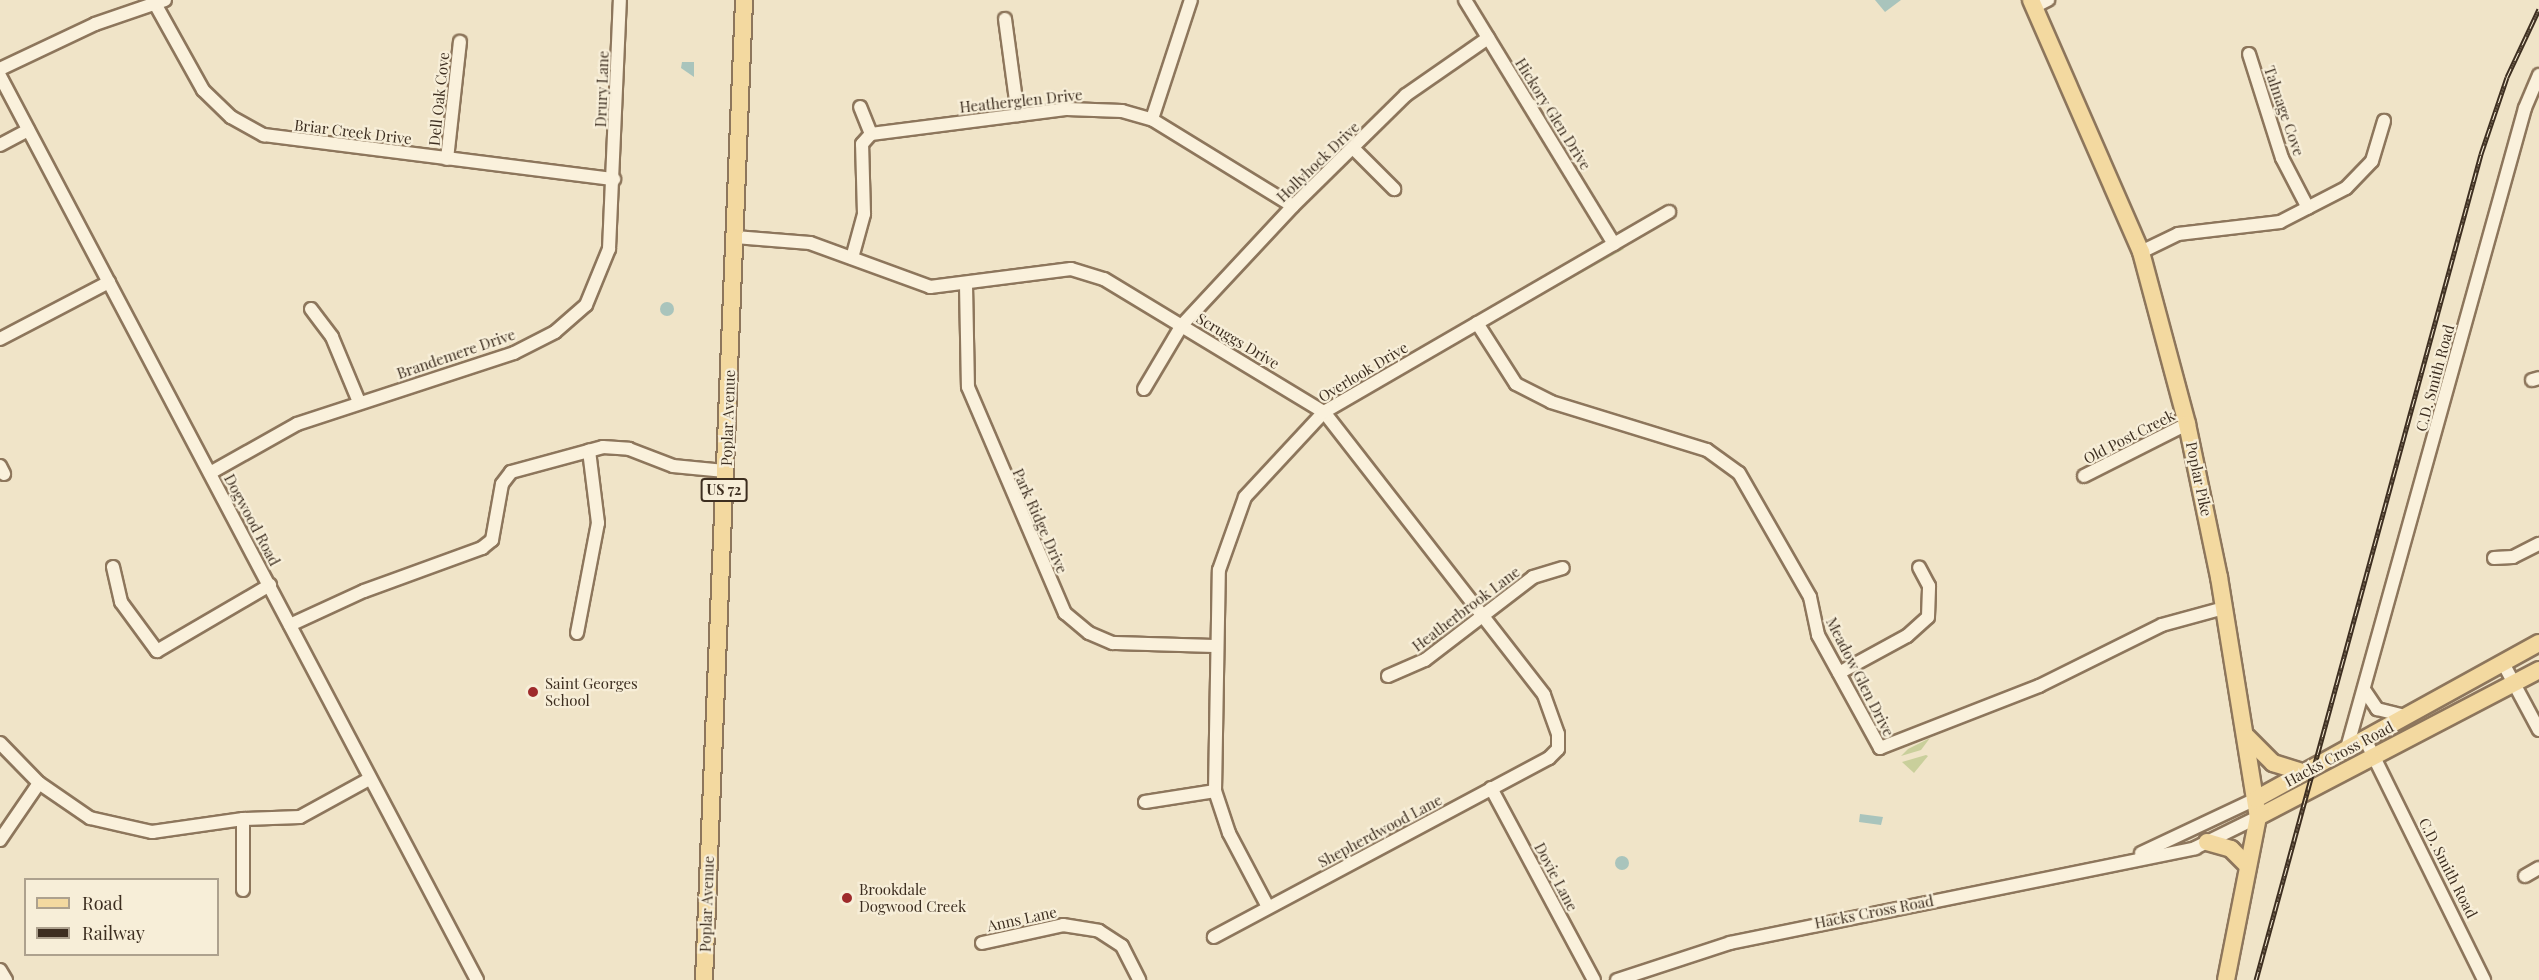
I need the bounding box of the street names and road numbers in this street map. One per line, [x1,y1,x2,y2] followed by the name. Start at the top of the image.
[592,50,612,128] street label: Drury Lane
[425,51,453,147] street label: Dell Oak Cove
[1511,55,1595,173] street label: Hickory Glen Drive
[2260,64,2308,158] street label: Talmage Cove
[959,86,1083,116] street label: Heatherglen Drive
[293,116,413,148] street label: Briar Creek Drive
[1273,118,1363,206] street label: Hollyhock Drive
[1193,309,1283,373] street label: Scruggs Drive
[2412,323,2458,433] street label: C.D. Smith Road
[394,325,518,383] street label: Brandemere Drive
[1315,338,1411,406] street label: Overlook Drive
[717,369,739,467] street label: Poplar Avenue
[2080,406,2178,468] street label: Old Post Creek
[2182,440,2216,518] street label: Poplar Pike
[1009,466,1071,576] street label: Park Ridge Drive
[220,471,284,569] street label: Dogwood Road
[700,479,748,501] road number: US 72
[1409,563,1523,655] street label: Heatherbrook Lane
[1822,614,1898,740] street label: Meadow Glen Drive
[2281,718,2397,790] street label: Hacks Cross Road
[1315,791,1445,871] street label: Shepherdwood Lane
[2415,815,2481,921] street label: C.D. Smith Road
[1530,840,1582,914] street label: Dovie Lane
[696,855,718,953] street label: Poplar Avenue
[1813,892,1935,932] street label: Hacks Cross Road
[986,903,1058,935] street label: Anns Lane

